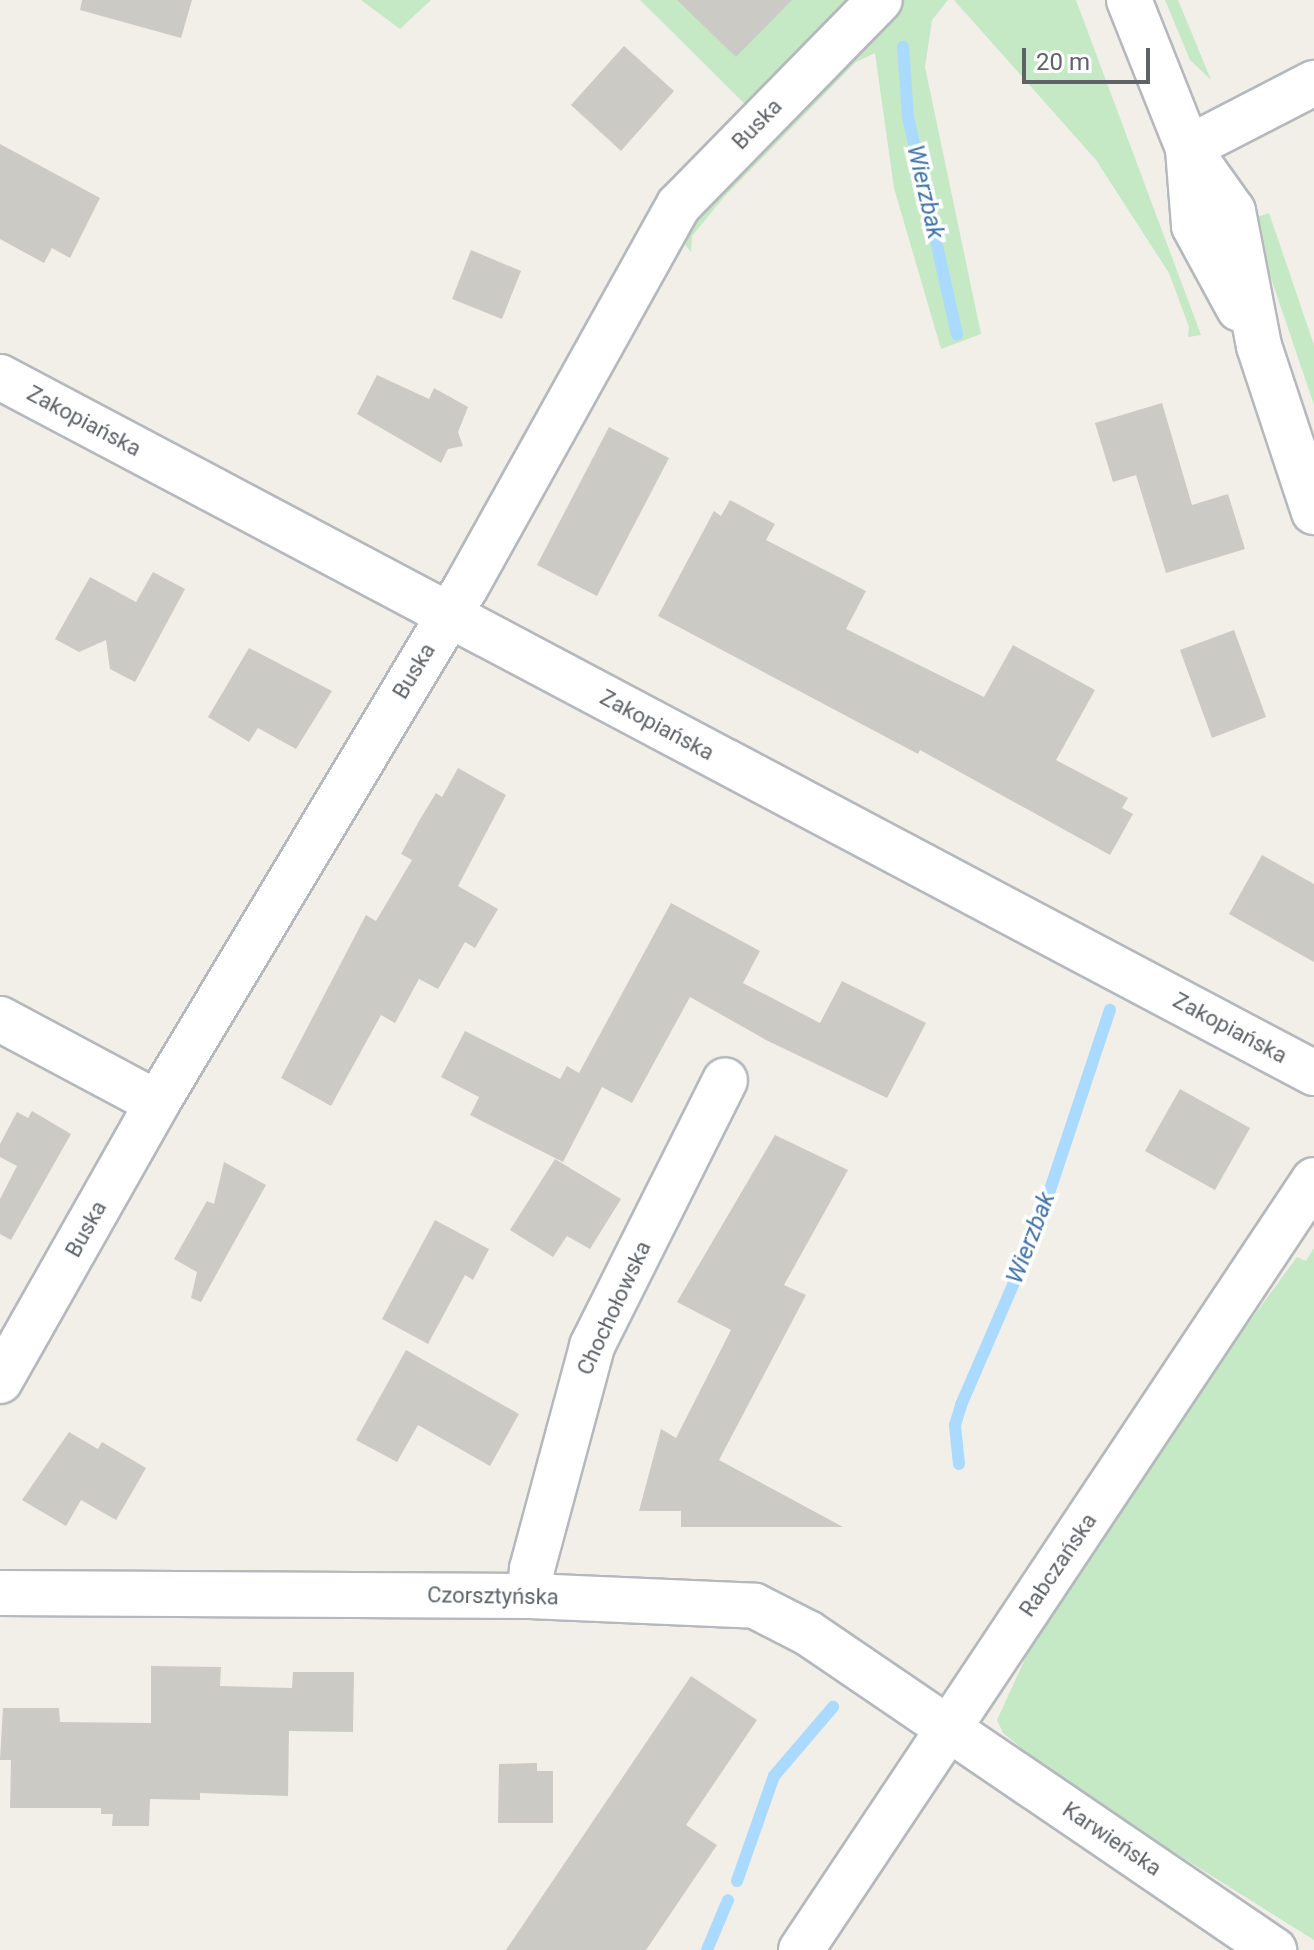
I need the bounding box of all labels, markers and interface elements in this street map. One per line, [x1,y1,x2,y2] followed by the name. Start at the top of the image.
[1026,32,1154,82] scale bar
[1036,48,1090,76] text: 20 m
[727,93,787,155] street label: Buska
[900,142,950,242] water label: Wierzbak
[23,380,145,462] street label: Zakopiańska
[387,638,441,704] street label: Buska
[596,684,718,766] street label: Zakopiańska
[1169,987,1291,1069] street label: Zakopiańska
[1000,1188,1062,1288] water label: Wierzbak
[60,1196,112,1262] street label: Buska
[571,1237,657,1379] street label: Chochołowska
[1014,1508,1102,1622] street label: Rabczańska
[427,1582,559,1610] street label: Czorsztyńska
[1058,1796,1166,1882] street label: Karwieńska

